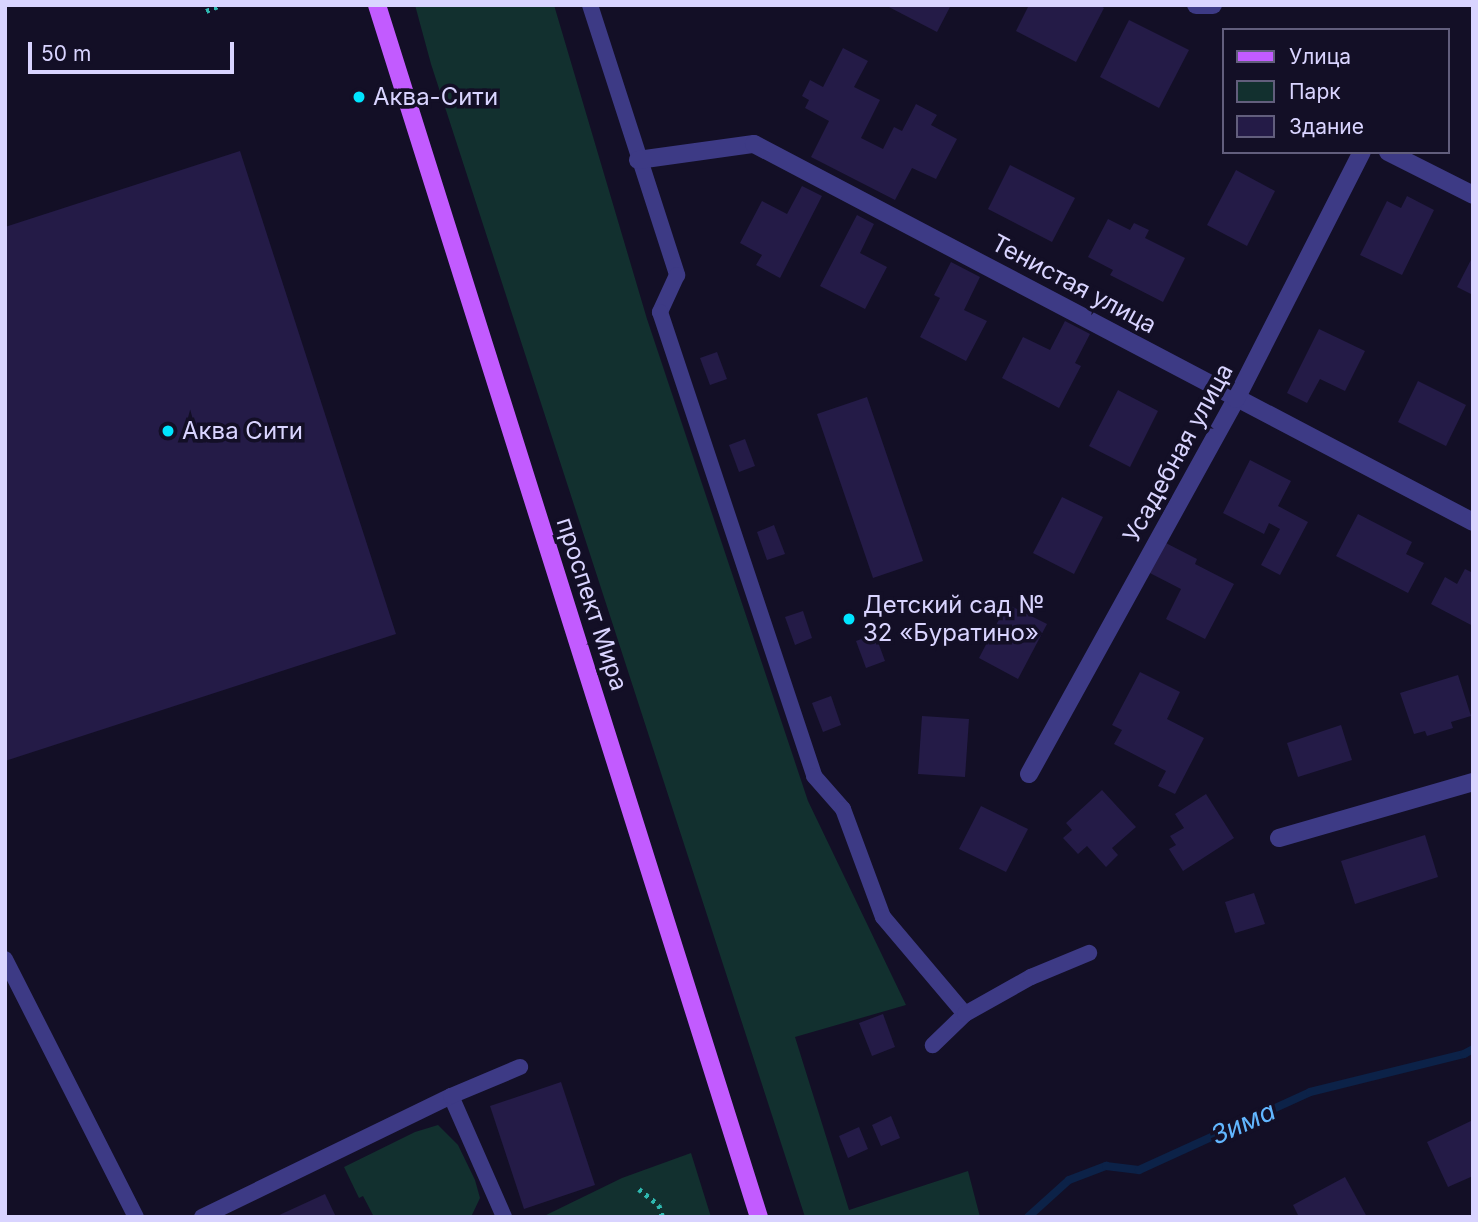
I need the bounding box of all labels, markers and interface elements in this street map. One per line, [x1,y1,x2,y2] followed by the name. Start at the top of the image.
[32,28,238,72] scale bar
[1222,28,1450,154] legend
[41,41,91,66] text: 50 m
[1289,44,1351,69] text: Улица
[1289,79,1341,104] text: Парк
[373,83,498,111] place label: Аква-Сити
[351,89,367,105] marker: Аква-Сити
[1289,114,1364,139] text: Здание
[987,228,1161,340] street label: Тенистая улица
[1117,359,1239,547] street label: Усадебная улица
[182,417,303,445] place label: Аква Сити
[160,423,176,439] marker: Аква Сити
[550,514,634,694] street label: проспект Мира
[863,591,1045,647] place label: Детский сад № 32 «Буратино»
[841,611,857,627] marker: Детский сад № 32 «Буратино»
[1206,1095,1280,1151] water label: Зима

